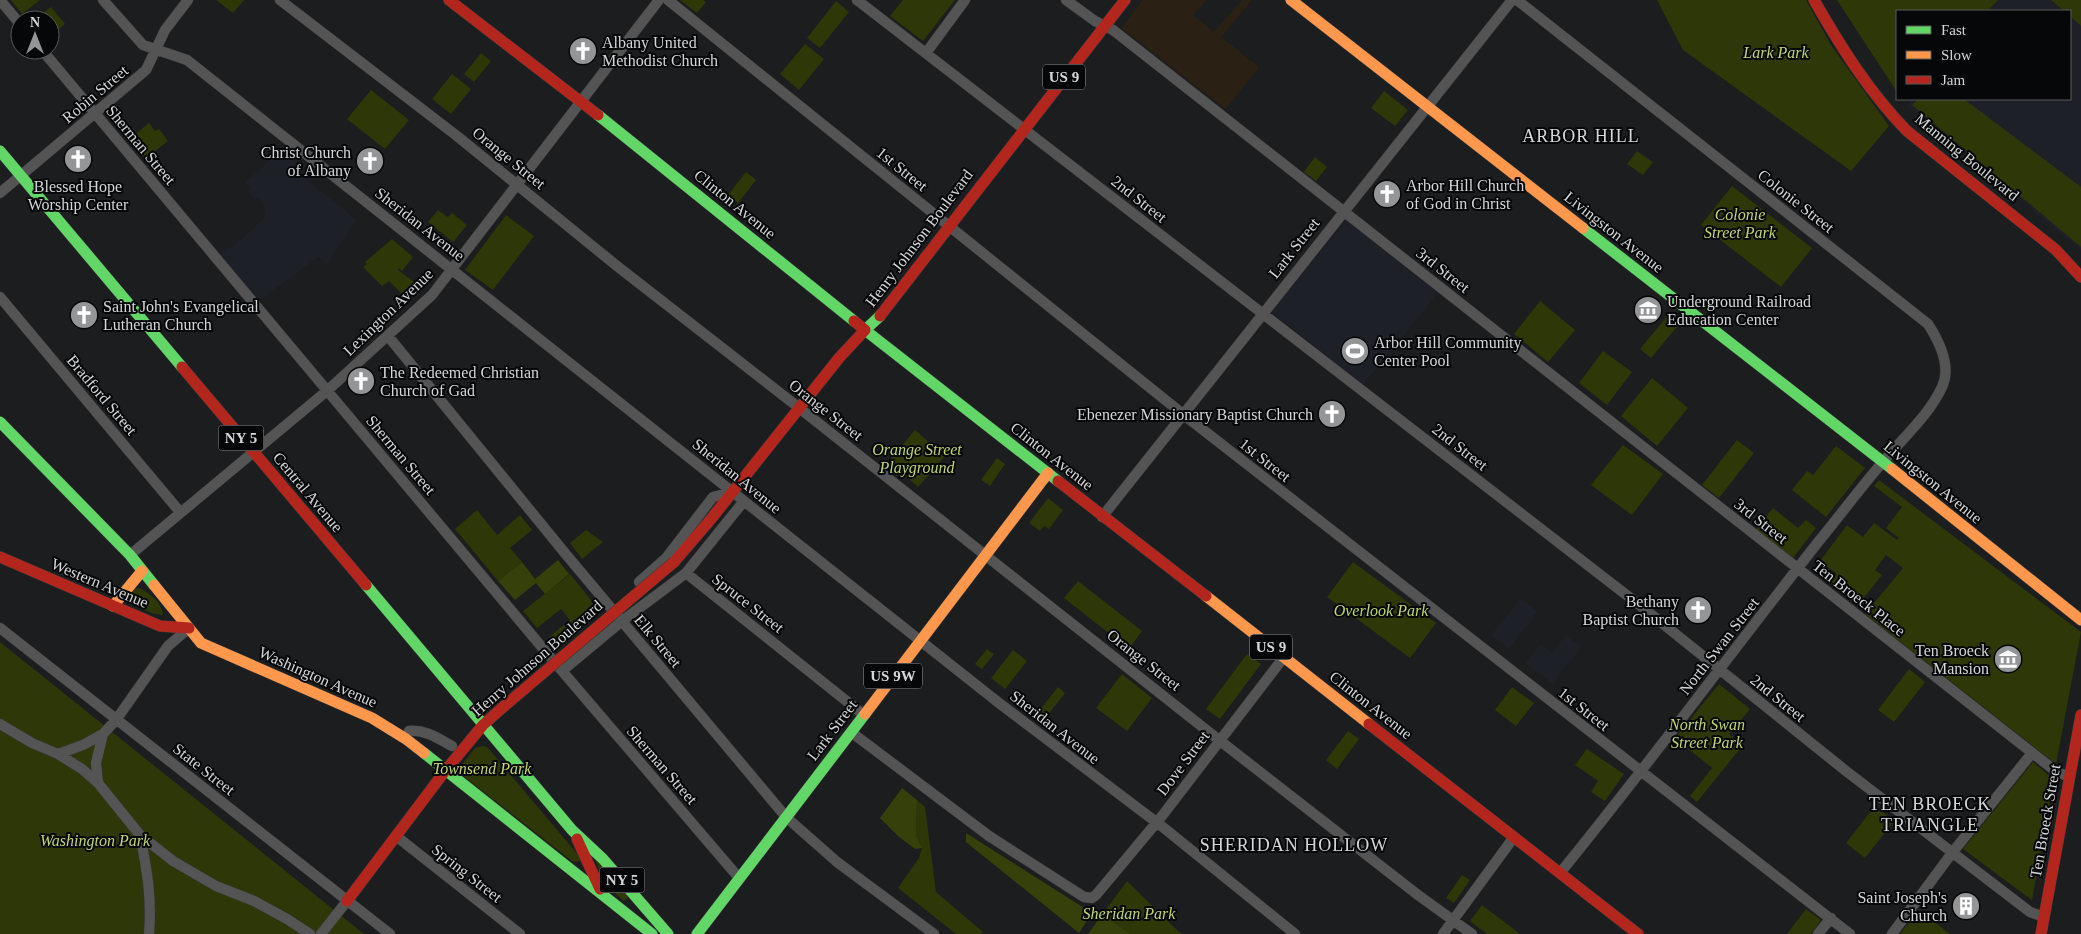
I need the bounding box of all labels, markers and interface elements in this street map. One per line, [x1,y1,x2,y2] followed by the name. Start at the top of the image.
[10,10,60,60] north arrow
[1896,10,2071,100] legend
[30,15,40,30] text: N
[1941,22,1967,38] text: Fast
[602,34,718,69] place label: Albany United Methodist Church
[568,36,598,66] church icon: Albany United Methodist Church
[1742,44,1810,61] park label: Lark Park
[1941,47,1972,63] text: Slow
[59,61,132,126] street label: Robin Street
[1043,64,1085,90] road number: US 9
[1941,72,1965,88] text: Jam
[103,102,179,188] street label: Sherman Street
[1911,110,2022,205] street label: Manning Boulevard
[469,124,549,194] street label: Orange Street
[1522,126,1640,146] district label: ARBOR HILL
[63,144,93,174] church icon: Blessed Hope Worship Center
[261,144,351,180] place label: Christ Church of Albany
[873,144,931,195] street label: 1st Street
[355,146,385,176] church icon: Christ Church of Albany
[691,166,779,242] street label: Clinton Avenue
[862,166,977,310] street label: Henry Johnson Boulevard
[1755,166,1838,236] street label: Colonie Street
[1108,172,1170,226] street label: 2nd Street
[1406,177,1524,212] place label: Arbor Hill Church of God in Christ
[28,178,129,214] place label: Blessed Hope Worship Center
[1372,179,1402,209] church icon: Arbor Hill Church of God in Christ
[372,184,468,264] street label: Sheridan Avenue
[1560,188,1667,277] street label: Livingston Avenue
[1704,206,1777,241] park label: Colonie Street Park
[1265,214,1323,281] street label: Lark Street
[1413,244,1473,296] street label: 3rd Street
[340,265,437,360] street label: Lexington Avenue
[1667,293,1811,328] place label: Underground Railroad Education Center
[1633,295,1663,325] museum icon: Underground Railroad Education Center
[103,298,259,333] place label: Saint John's Evangelical Lutheran Church
[69,300,99,330] church icon: Saint John's Evangelical Lutheran Church
[1374,334,1522,369] place label: Arbor Hill Community Center Pool
[1340,336,1370,366] sports icon: Arbor Hill Community Center Pool
[64,352,141,439] street label: Bradford Street
[380,364,539,399] place label: The Redeemed Christian Church of Gad
[346,366,376,396] church icon: The Redeemed Christian Church of Gad
[785,376,867,445] street label: Orange Street
[1317,399,1347,429] church icon: Ebenezer Missionary Baptist Church
[1077,406,1313,424] place label: Ebenezer Missionary Baptist Church
[363,412,439,498] street label: Sherman Street
[1007,419,1097,493] street label: Clinton Avenue
[1429,420,1491,474] street label: 2nd Street
[218,426,264,450] road number: NY 5
[689,435,785,517] street label: Sheridan Avenue
[1236,435,1294,486] street label: 1st Street
[1880,437,1985,527] street label: Livingston Avenue
[872,441,962,477] park label: Orange Street Playground
[270,449,346,535] street label: Central Avenue
[1731,495,1791,547] street label: 3rd Street
[49,555,151,611] street label: Western Avenue
[1809,557,1909,639] street label: Ten Broeck Place
[708,570,787,637] street label: Spruce Street
[1583,593,1679,629] place label: Bethany Baptist Church
[1676,594,1762,698] street label: North Swan Street
[1683,595,1713,625] church icon: Bethany Baptist Church
[468,597,606,720] street label: Henry Johnson Boulevard
[1334,602,1429,619] park label: Overlook Park
[631,611,685,671] street label: Elk Street
[1103,626,1185,695] street label: Orange Street
[1250,634,1292,660] road number: US 9
[1915,642,1989,677] place label: Ten Broeck Mansion
[256,643,380,712] street label: Washington Avenue
[1993,644,2023,674] museum icon: Ten Broeck Mansion
[864,664,922,688] road number: US 9W
[1326,668,1416,742] street label: Clinton Avenue
[1747,671,1809,726] street label: 2nd Street
[1555,684,1613,735] street label: 1st Street
[1007,687,1103,767] street label: Sheridan Avenue
[804,696,861,764] street label: Lark Street
[1668,716,1745,751] park label: North Swan Street Park
[623,722,701,808] street label: Sherman Street
[1153,727,1213,798] street label: Dove Street
[170,740,239,799] street label: State Street
[433,760,532,777] park label: Townsend Park
[2027,762,2063,879] street label: Ten Broeck Street
[1869,794,1991,835] district label: TEN BROECK TRIANGLE
[40,832,151,850] park label: Washington Park
[1200,835,1388,855] district label: SHERIDAN HOLLOW
[428,840,506,907] street label: Spring Street
[600,868,644,892] road number: NY 5
[1857,889,1947,924] place label: Saint Joseph's Church
[1951,891,1981,921] building icon: Saint Joseph's Church
[1083,905,1176,922] park label: Sheridan Park

